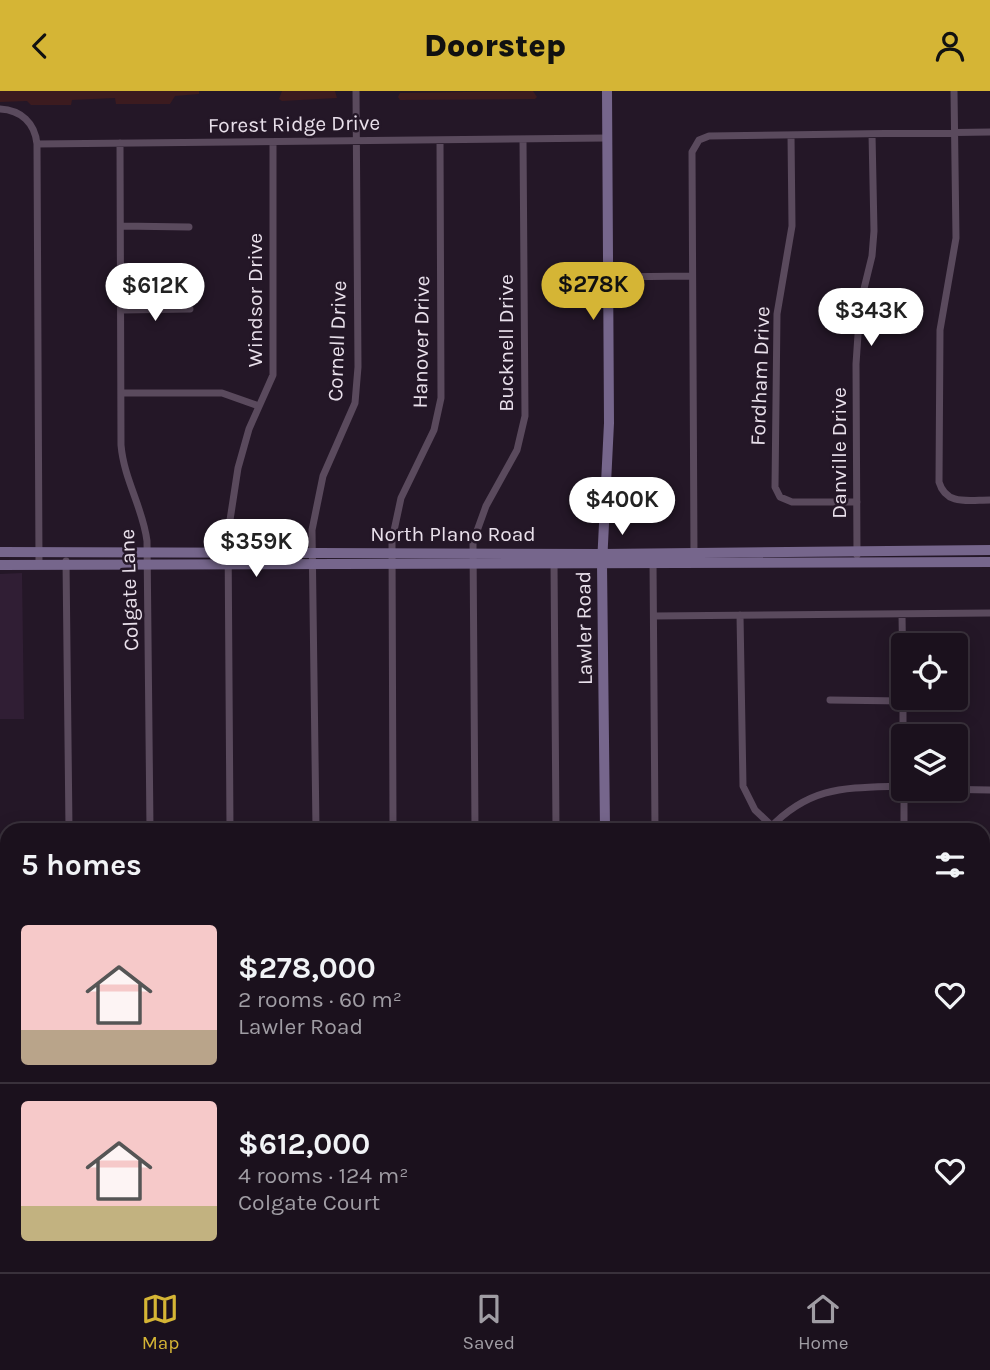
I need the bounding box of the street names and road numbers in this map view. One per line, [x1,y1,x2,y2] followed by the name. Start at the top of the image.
[208,110,380,138] street label: Forest Ridge Drive
[243,233,267,367] street label: Windsor Drive
[494,274,518,412] street label: Bucknell Drive
[408,275,434,409] street label: Hanover Drive
[323,280,351,402] street label: Cornell Drive
[746,306,774,446] street label: Fordham Drive
[827,387,851,519] street label: Danville Drive
[370,522,536,546] street label: North Plano Road
[115,529,143,651] street label: Colgate Lane
[571,571,597,685] street label: Lawler Road

